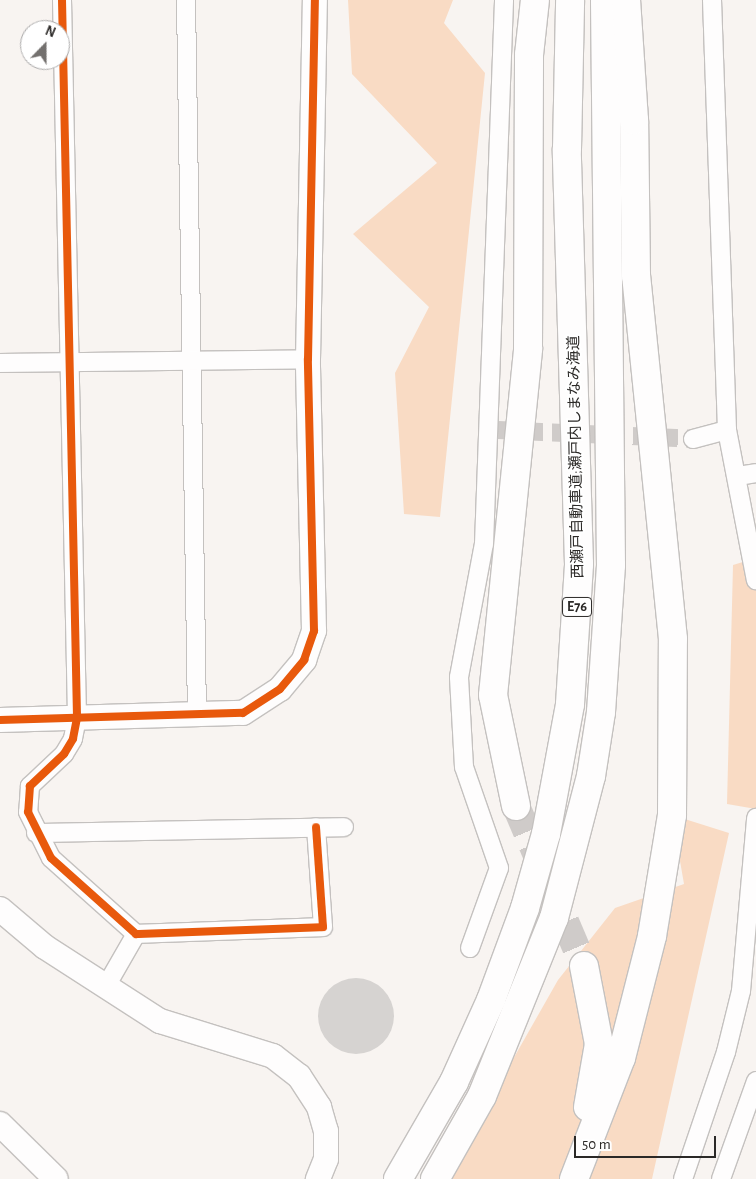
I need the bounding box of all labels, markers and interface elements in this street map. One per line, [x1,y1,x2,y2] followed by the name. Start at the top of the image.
[20,20,70,70] north arrow
[43,24,57,40] text: N
[565,335,587,579] street label: 西瀬戸自動車道;瀬戸内しまなみ海道
[562,596,592,618] road number: E76
[576,1126,718,1158] scale bar
[582,1137,611,1152] text: 50 m

